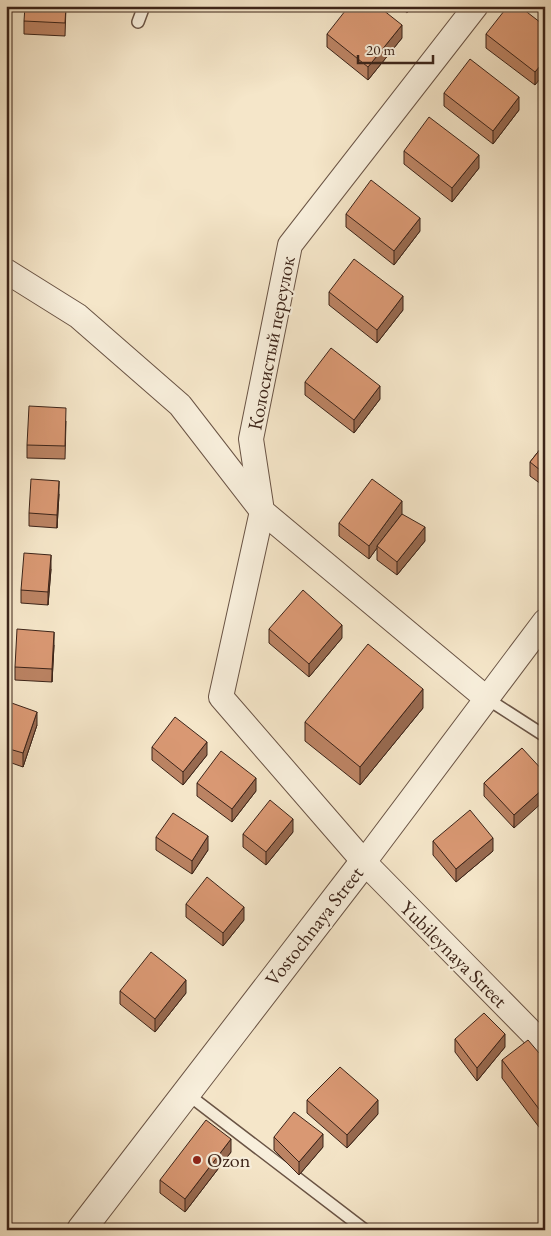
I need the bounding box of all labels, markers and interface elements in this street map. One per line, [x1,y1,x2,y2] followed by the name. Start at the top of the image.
[358,32,434,64] scale bar
[366,40,395,59] text: 20 m
[241,253,301,432] street label: Колосистый переулок
[259,860,369,991] street label: Vostochnaya Street
[395,895,514,1014] street label: Yubileynaya Street
[207,1147,251,1173] place label: Ozon
[191,1154,203,1166] marker: Ozon

